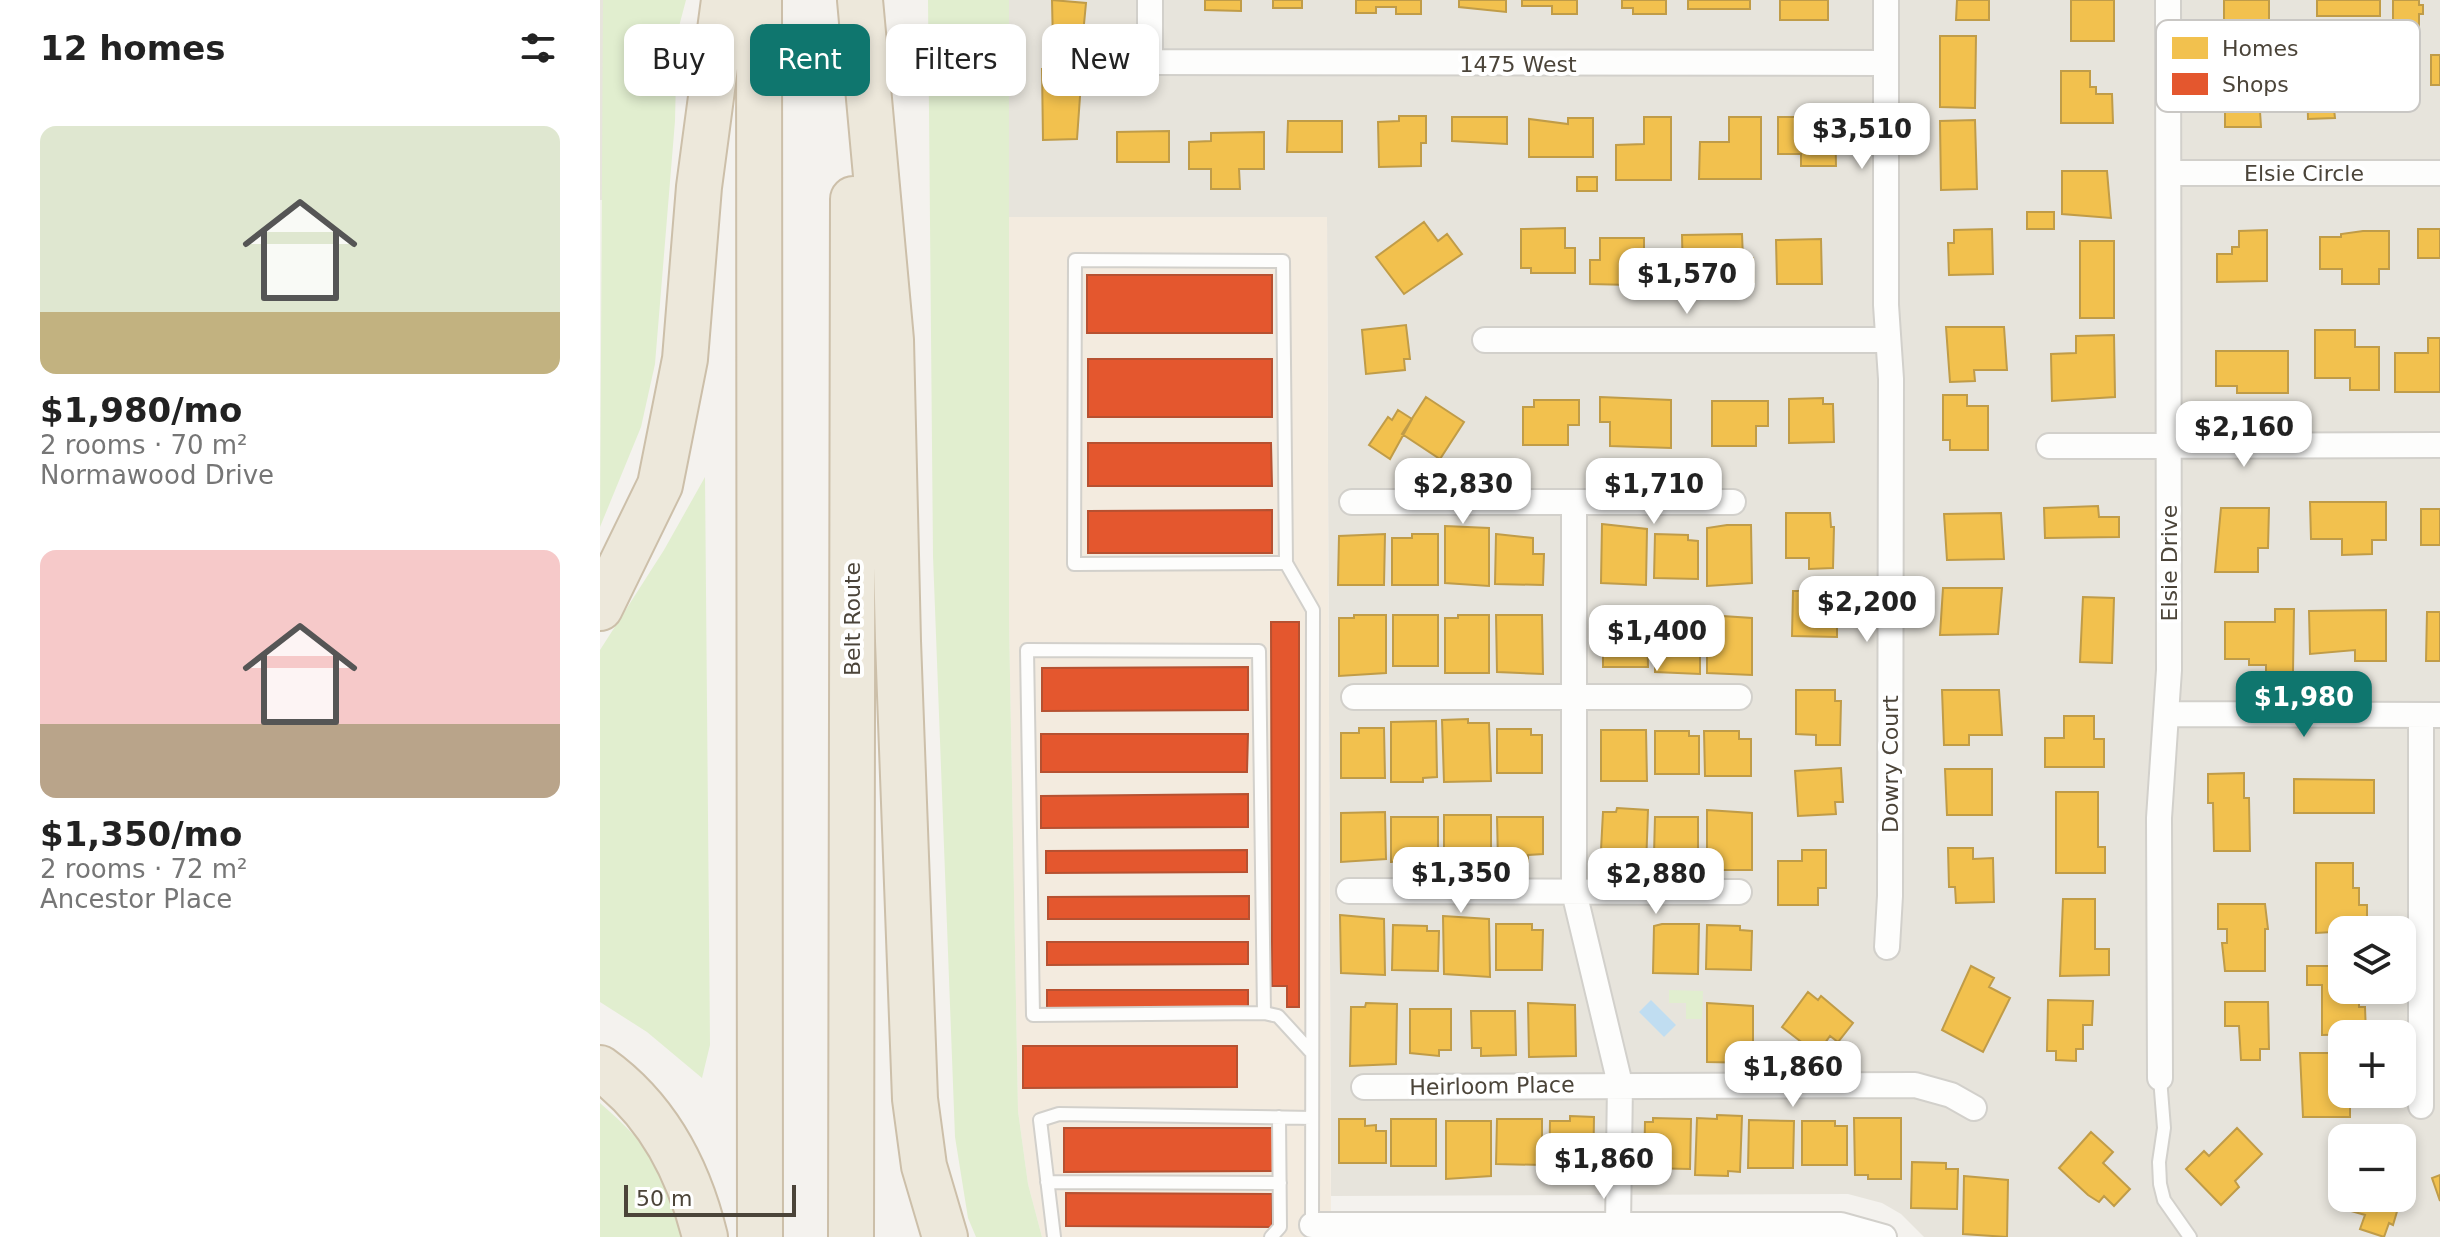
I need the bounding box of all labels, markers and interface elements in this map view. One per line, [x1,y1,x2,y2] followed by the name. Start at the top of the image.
[2156,20,2420,112] legend
[624,24,734,96] chip: Buy
[750,24,870,96] chip: Rent
[886,24,1026,96] chip: Filters
[1042,24,1159,96] chip: New
[516,26,560,70] icon: filters
[40,28,225,68] text: 12 homes
[2222,36,2298,61] text: Homes
[1459,52,1577,77] street label: 1475 West
[2222,72,2289,97] text: Shops
[1797,103,1927,171] pin: $3,510
[1812,114,1912,144] text: $3,510
[2244,161,2364,186] street label: Elsie Circle
[228,178,372,322] icon: home
[1622,248,1752,316] pin: $1,570
[1637,259,1737,289] text: $1,570
[40,390,242,430] text: $1,980/mo
[2179,401,2309,469] pin: $2,160
[2194,412,2294,442] text: $2,160
[40,430,248,460] text: 2 rooms · 70 m²
[1398,458,1528,526] pin: $2,830
[1589,458,1719,526] pin: $1,710
[40,460,274,490] text: Normawood Drive
[1413,469,1513,499] text: $2,830
[1604,469,1704,499] text: $1,710
[2157,505,2182,621] street label: Elsie Drive
[840,562,865,676] street label: Belt Route
[1802,576,1932,644] pin: $2,200
[1817,587,1917,617] text: $2,200
[228,602,372,746] icon: home
[1592,605,1722,673] pin: $1,400
[1607,616,1707,646] text: $1,400
[2239,671,2369,739] pin: $1,980
[2254,682,2354,712] text: $1,980
[1878,695,1903,833] street label: Dowry Court
[40,814,242,854] text: $1,350/mo
[1396,847,1526,915] pin: $1,350
[1591,848,1721,916] pin: $2,880
[40,854,248,884] text: 2 rooms · 72 m²
[1411,858,1511,888] text: $1,350
[1606,859,1706,889] text: $2,880
[40,884,232,914] text: Ancestor Place
[2328,916,2416,1212] map controls
[2328,916,2416,1004] button: layers
[2328,1020,2416,1108] button: +
[1728,1041,1858,1109] pin: $1,860
[1743,1052,1843,1082] text: $1,860
[1409,1072,1575,1100] street label: Heirloom Place
[2328,1124,2416,1212] button: −
[1539,1133,1669,1201] pin: $1,860
[1554,1144,1654,1174] text: $1,860
[624,1181,796,1217] scale bar
[636,1186,692,1211] text: 50 m

